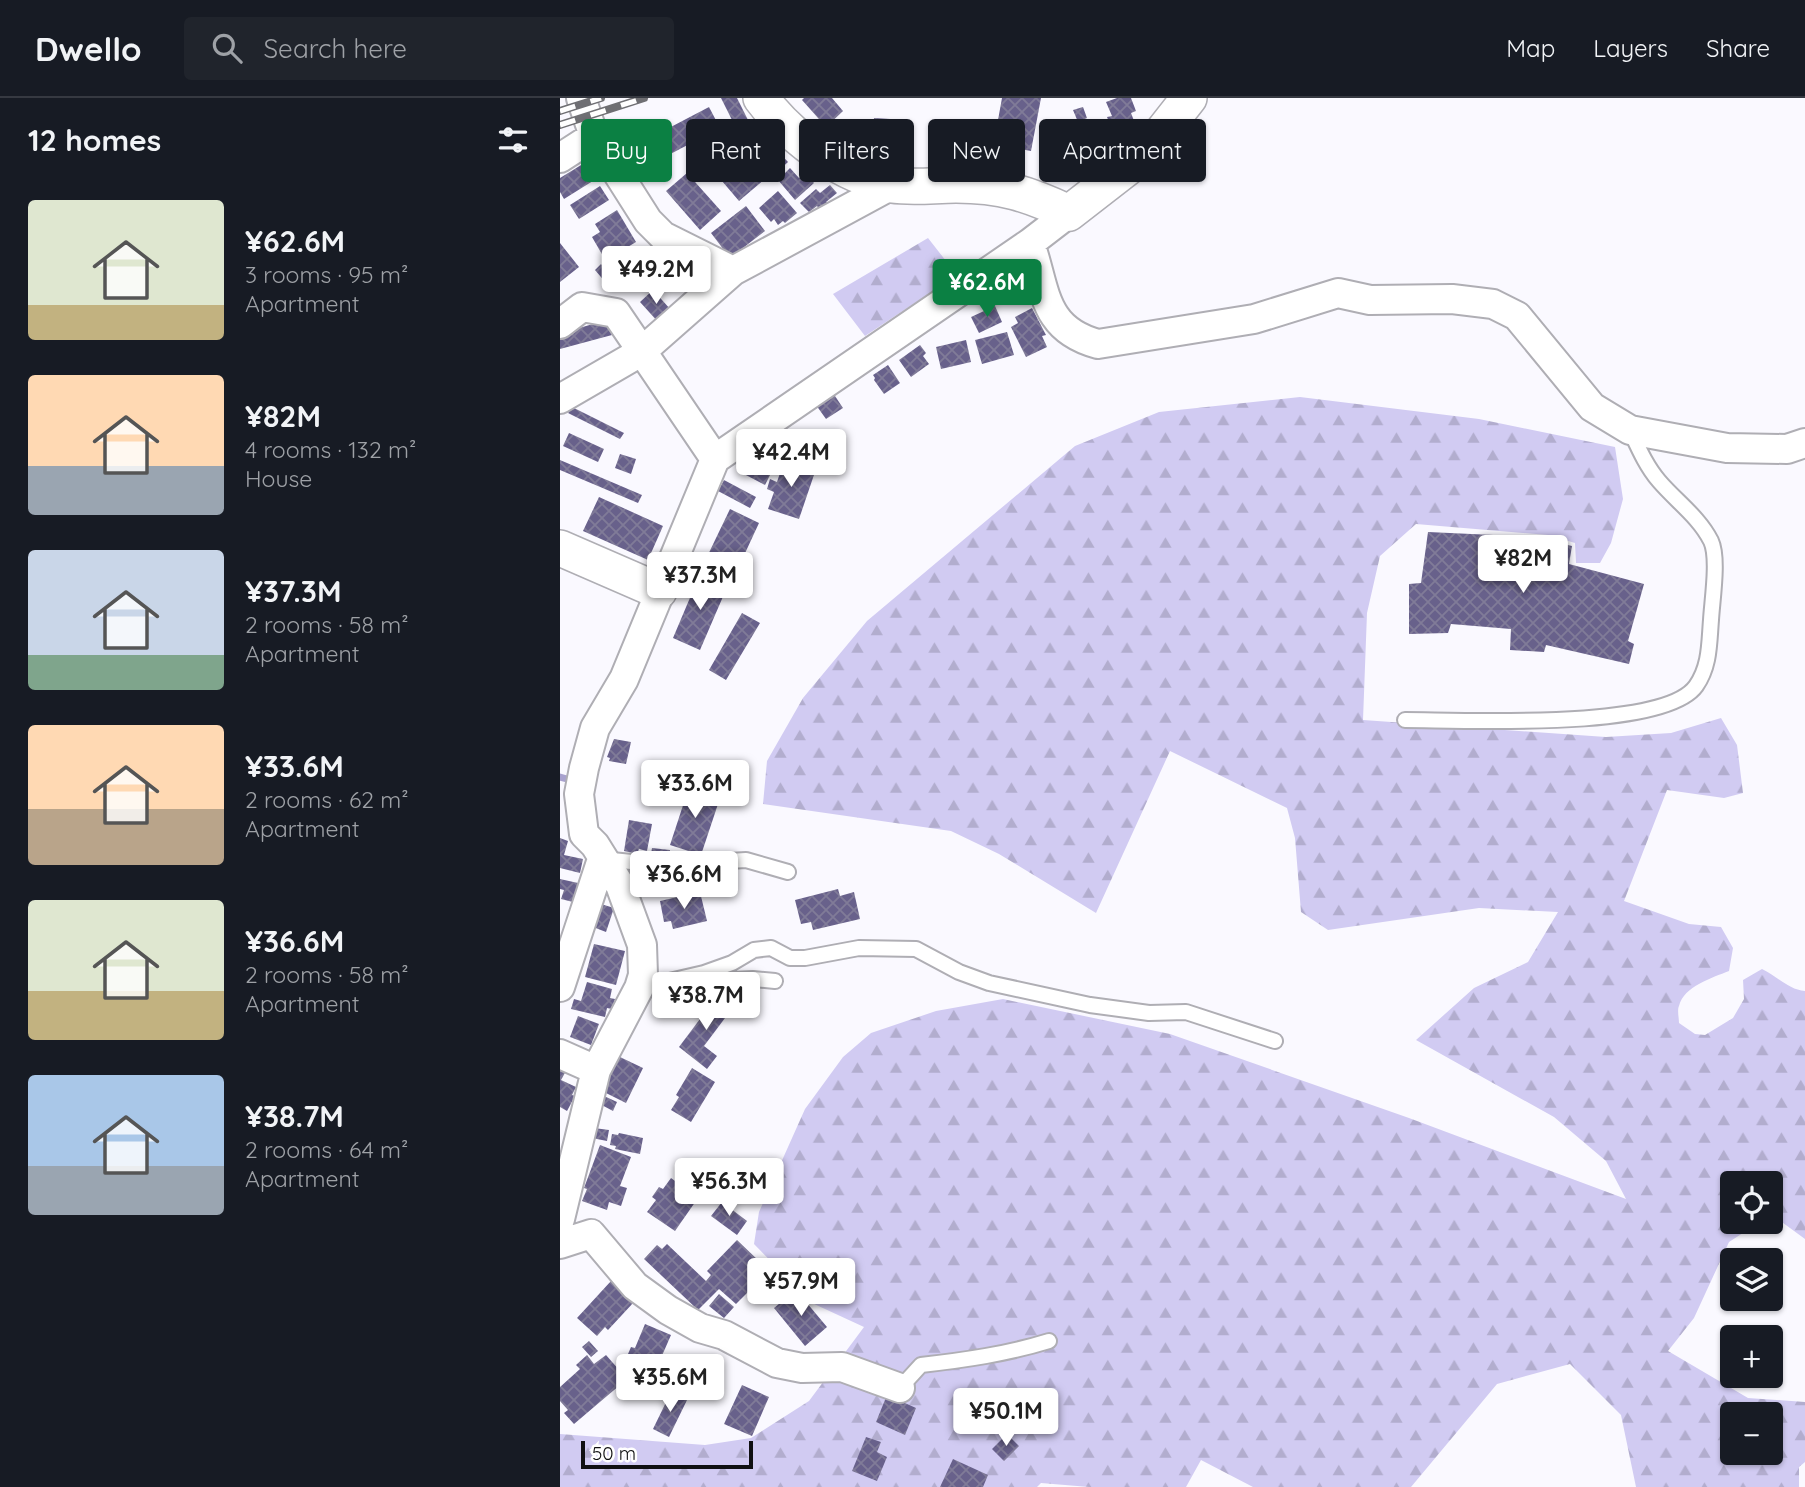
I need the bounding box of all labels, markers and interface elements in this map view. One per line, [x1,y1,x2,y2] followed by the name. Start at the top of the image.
[184,17,674,80] search box
[35,28,142,69] text: Dwello
[208,29,246,67] icon: search
[264,32,407,65] text: Search here
[1506,33,1555,63] text: Map
[1593,33,1668,63] text: Layers
[1706,33,1770,63] text: Share
[581,119,672,182] chip: Buy
[686,119,785,182] chip: Rent
[799,119,914,182] chip: Filters
[928,119,1025,182] chip: New
[1039,119,1206,182] chip: Apartment
[28,121,161,159] text: 12 homes
[494,121,532,159] icon: filters
[245,222,345,260] text: ¥62.6M
[84,228,168,312] icon: home
[599,246,713,306] pin: ¥49.2M
[618,254,694,283] text: ¥49.2M
[245,260,408,289] text: 3 rooms · 95 m²
[930,260,1044,319] pin: ¥62.6M
[949,267,1025,296] text: ¥62.6M
[245,289,359,318] text: Apartment
[245,397,321,435] text: ¥82M
[84,403,168,487] icon: home
[734,430,848,489] pin: ¥42.4M
[245,435,416,464] text: 4 rooms · 132 m²
[752,437,830,466] text: ¥42.4M
[245,464,312,493] text: House
[1482,536,1564,595] pin: ¥82M
[1494,543,1552,572] text: ¥82M
[643,552,757,612] pin: ¥37.3M
[663,560,737,589] text: ¥37.3M
[245,572,342,610] text: ¥37.3M
[84,578,168,662] icon: home
[245,610,408,639] text: 2 rooms · 58 m²
[245,639,359,668] text: Apartment
[245,747,344,785] text: ¥33.6M
[84,753,168,837] icon: home
[638,760,752,820] pin: ¥33.6M
[657,768,733,797] text: ¥33.6M
[245,785,409,814] text: 2 rooms · 62 m²
[245,814,359,843] text: Apartment
[627,852,741,911] pin: ¥36.6M
[646,859,722,888] text: ¥36.6M
[245,922,344,960] text: ¥36.6M
[84,928,168,1012] icon: home
[245,960,408,989] text: 2 rooms · 58 m²
[649,972,763,1032] pin: ¥38.7M
[668,980,744,1009] text: ¥38.7M
[245,989,359,1018] text: Apartment
[245,1097,344,1135] text: ¥38.7M
[84,1103,168,1187] icon: home
[245,1135,408,1164] text: 2 rooms · 64 m²
[672,1158,786,1218] pin: ¥56.3M
[245,1164,359,1193] text: Apartment
[691,1166,767,1195] text: ¥56.3M
[1720,1171,1783,1465] map controls
[1720,1171,1783,1234] button: locate
[1720,1248,1783,1311] button: layers
[744,1258,858,1318] pin: ¥57.9M
[763,1266,839,1295] text: ¥57.9M
[1720,1325,1783,1388] button: +
[613,1354,727,1414] pin: ¥35.6M
[632,1362,708,1391] text: ¥35.6M
[949,1388,1063,1448] pin: ¥50.1M
[969,1396,1043,1425] text: ¥50.1M
[1720,1402,1783,1465] button: −
[581,1438,752,1470] scale bar
[592,1441,636,1465] text: 50 m

